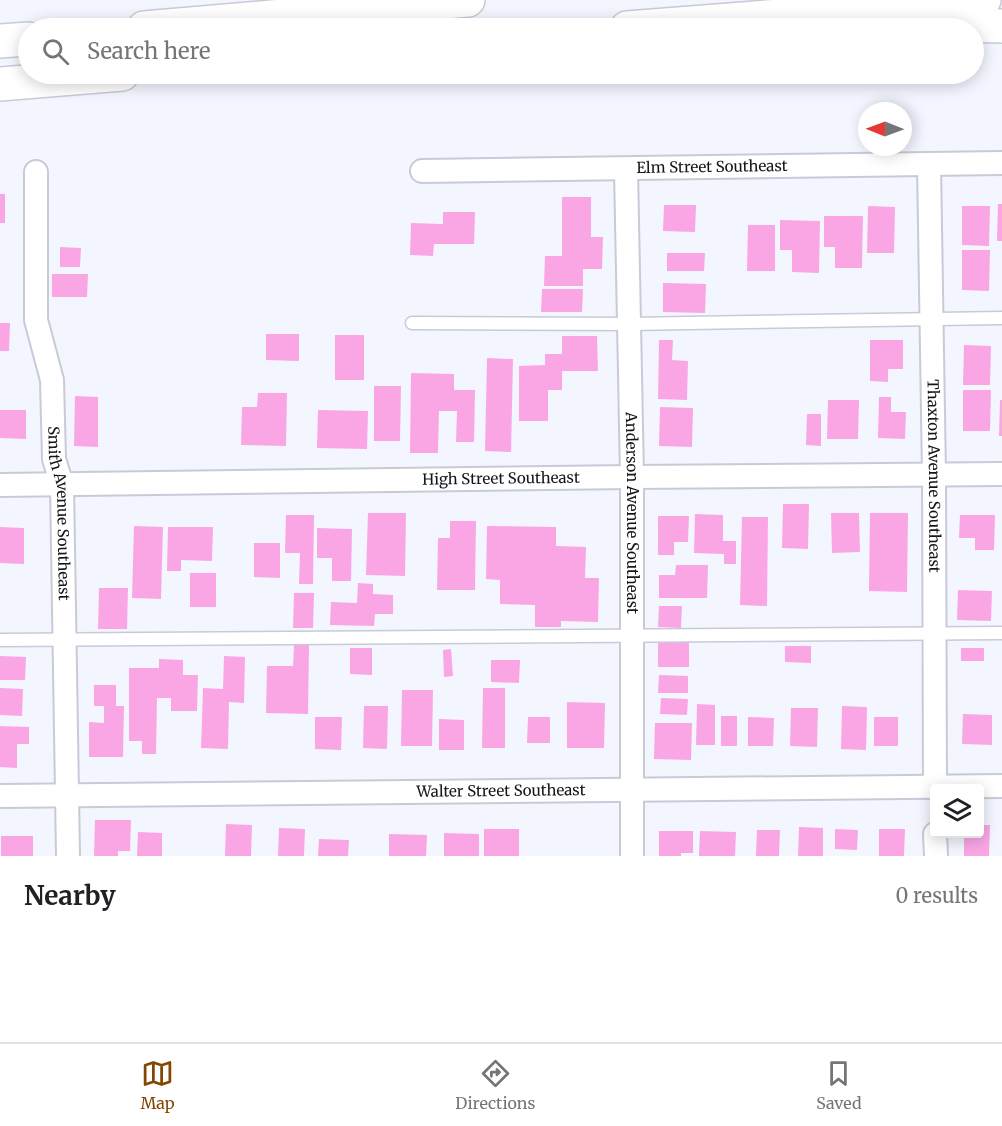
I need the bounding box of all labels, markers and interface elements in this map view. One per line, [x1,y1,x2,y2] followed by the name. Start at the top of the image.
[18,18,984,84] search box
[39,35,72,68] icon: search
[87,37,210,65] text: Search here
[858,102,912,156] north arrow
[636,156,788,177] street label: Elm Street Southeast
[923,379,944,573] street label: Thaxton Avenue Southeast
[622,411,642,614] street label: Anderson Avenue Southeast
[44,426,74,601] street label: Smith Avenue Southeast
[422,468,580,489] street label: High Street Southeast
[415,780,586,801] street label: Walter Street Southeast
[930,784,984,838] map controls
[930,784,984,838] button: layers
[24,879,116,912] text: Nearby
[895,883,978,908] text: 0 results
[140,1057,175,1113] tab: Map
[455,1057,535,1113] tab: Directions
[816,1057,862,1113] tab: Saved

